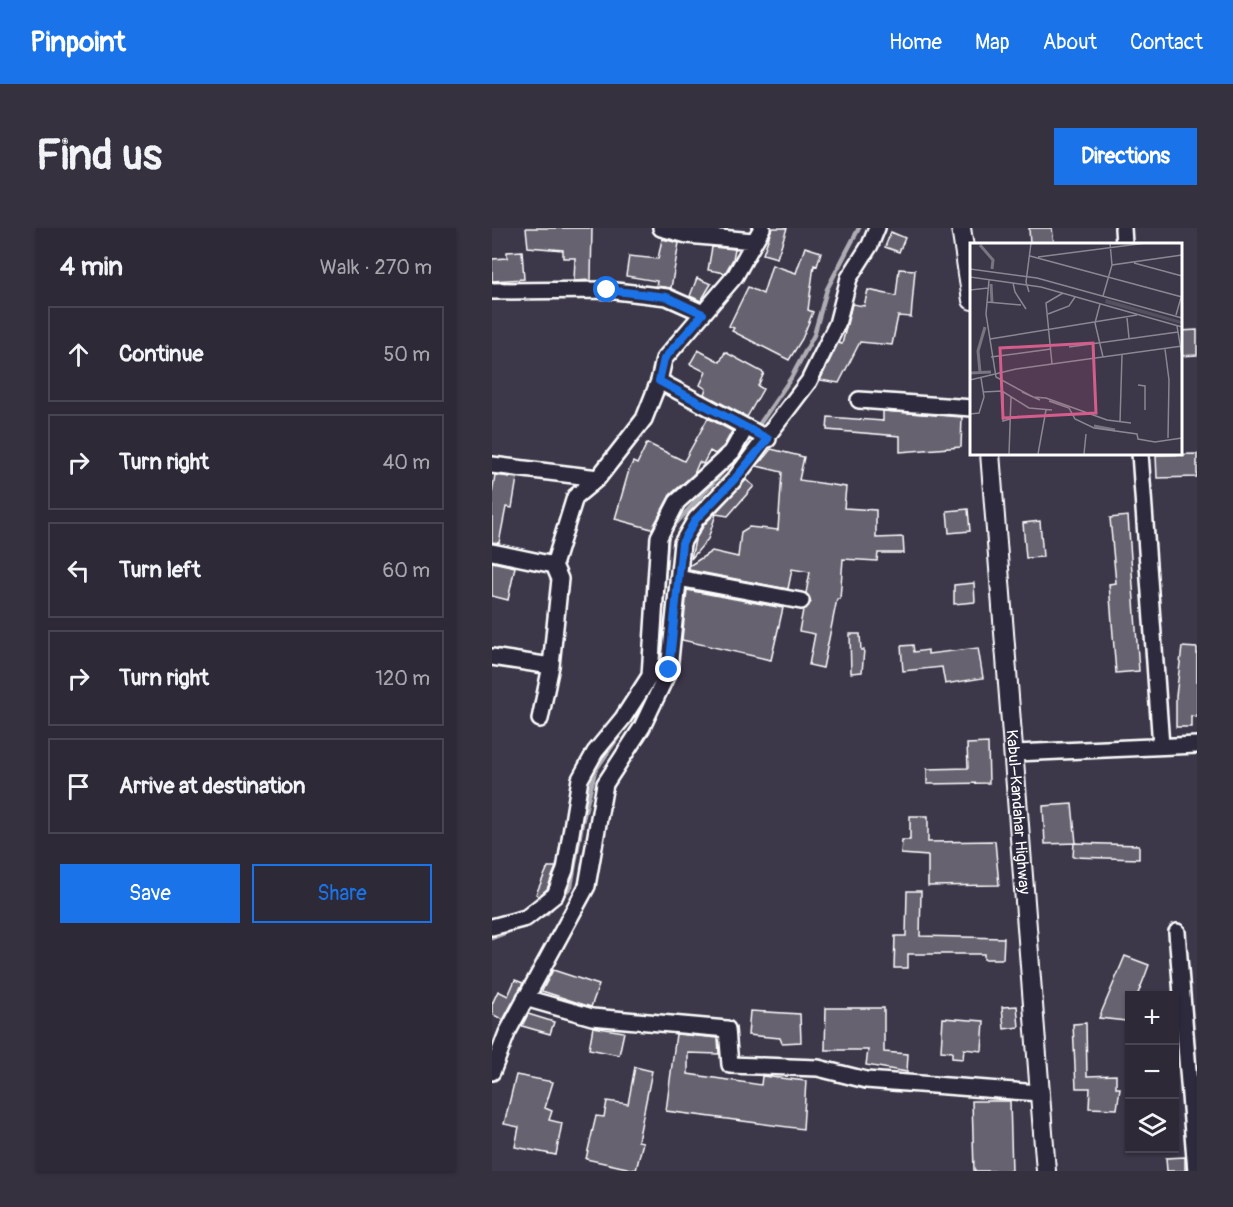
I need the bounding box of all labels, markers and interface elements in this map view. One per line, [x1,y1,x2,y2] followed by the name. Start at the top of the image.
[30,25,126,60] text: Pinpoint
[889,29,942,56] text: Home
[975,29,1010,56] text: Map
[1043,29,1097,56] text: About
[1130,29,1203,56] text: Contact
[1054,128,1197,185] button: Directions
[36,130,162,182] text: Find us
[970,243,1182,454] inset map
[60,251,123,283] text: 4 min
[320,255,432,280] text: Walk · 270 m
[593,276,619,302] route start
[62,338,95,371] icon: ahead
[119,340,203,368] text: Continue
[383,342,430,367] text: 50 m
[62,446,95,479] icon: right
[119,448,209,476] text: Turn right
[383,450,430,475] text: 40 m
[62,554,95,587] icon: left
[119,556,201,584] text: Turn left
[383,558,430,583] text: 60 m
[655,656,681,682] route end
[62,662,95,695] icon: right
[119,664,209,692] text: Turn right
[375,666,430,691] text: 120 m
[1002,729,1034,895] street label: Kabul–Kandahar Highway
[62,770,95,803] icon: arrive
[119,772,305,800] text: Arrive at destination
[60,864,240,923] button: Save
[252,864,432,923] button: Share
[1125,991,1179,1153] map controls
[1125,991,1179,1045] button: +
[1125,1045,1179,1099] button: −
[1125,1099,1179,1153] button: layers

